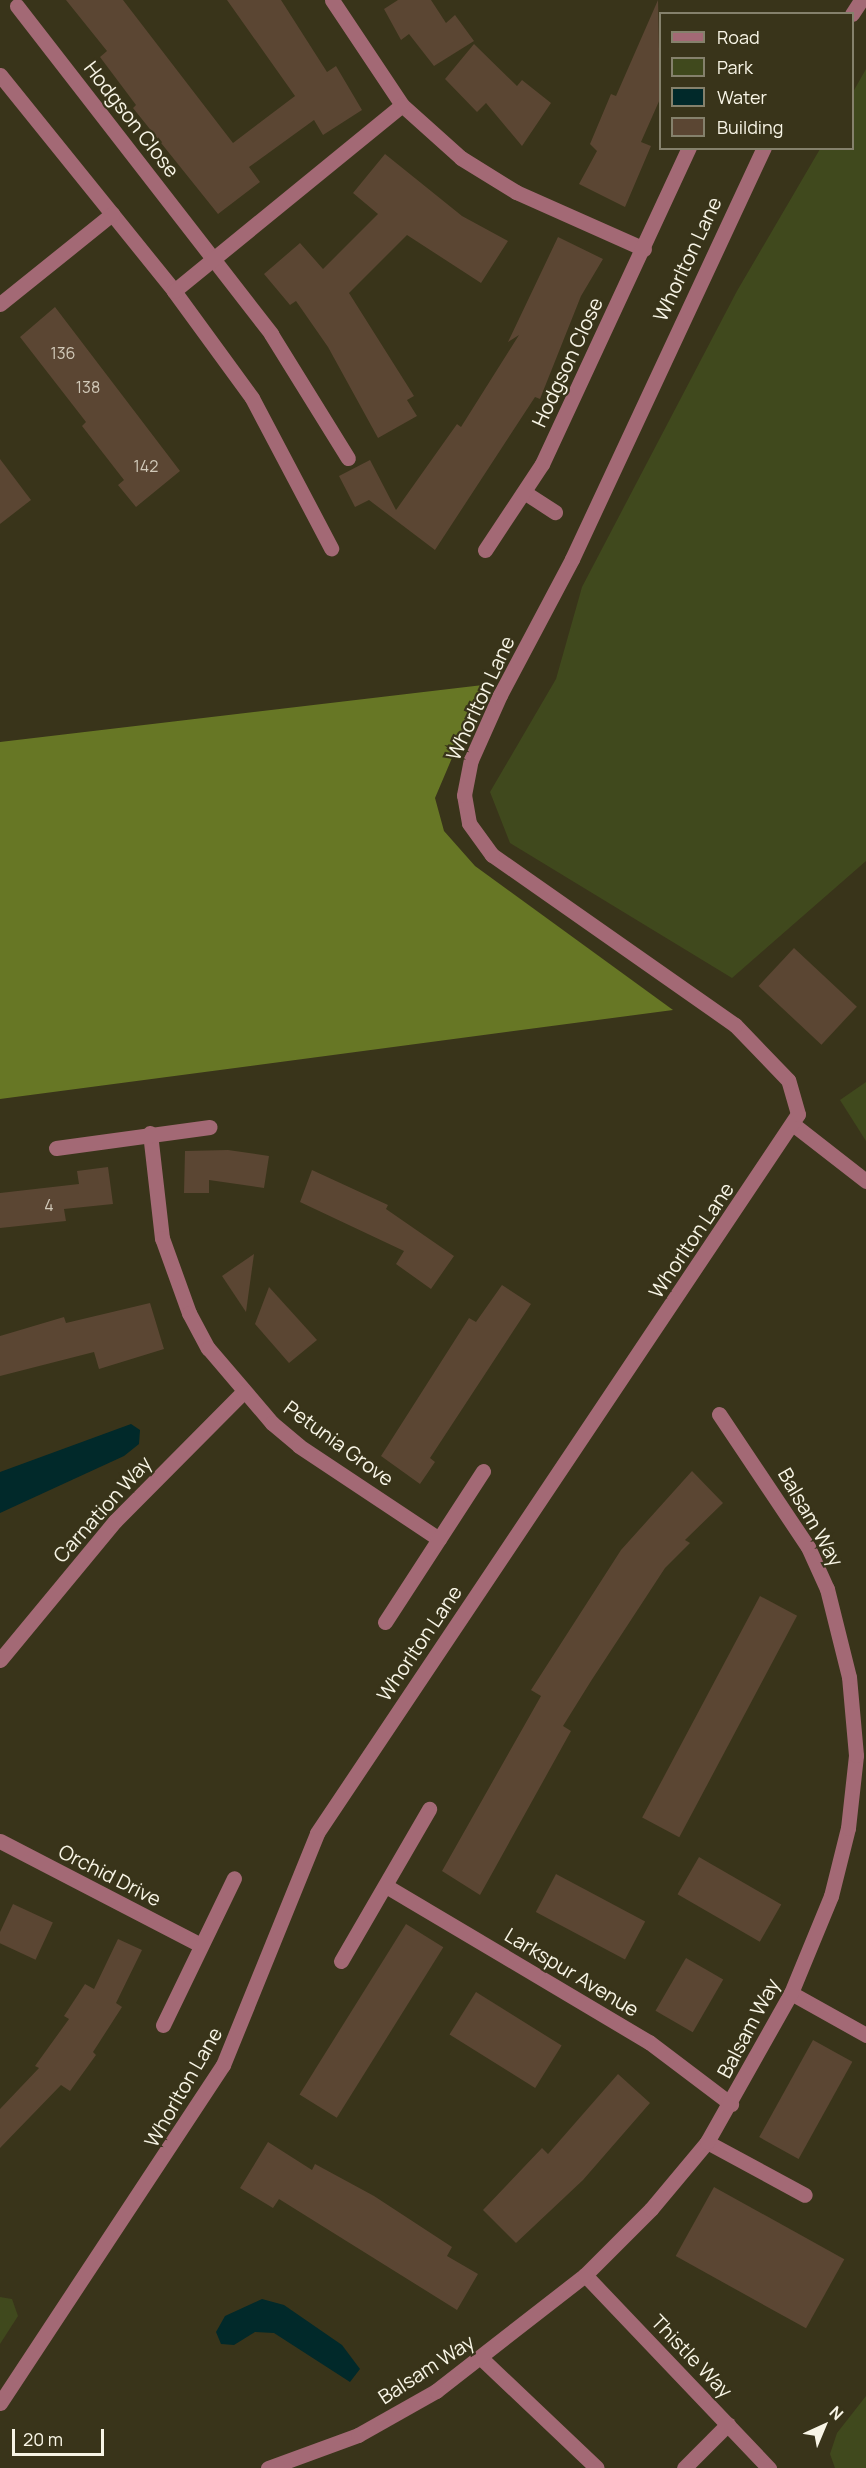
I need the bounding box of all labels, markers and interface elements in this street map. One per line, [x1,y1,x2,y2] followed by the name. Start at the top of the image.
[659,12,854,150] legend
[717,25,760,49] text: Road
[717,55,753,79] text: Park
[79,56,185,182] street label: Hodgson Close
[717,85,767,109] text: Water
[717,115,783,139] text: Building
[648,193,726,325] street label: Whorlton Lane
[526,293,608,431] street label: Hodgson Close
[50,343,76,363] house number: 136
[76,377,100,397] house number: 138
[134,456,158,476] house number: 142
[441,632,519,764] street label: Whorlton Lane
[643,1178,739,1302] street label: Whorlton Lane
[44,1195,54,1215] house number: 4
[280,1395,398,1491] street label: Petunia Grove
[48,1451,156,1567] street label: Carnation Way
[773,1464,849,1570] street label: Balsam Way
[371,1581,467,1705] street label: Whorlton Lane
[55,1839,165,1911] street label: Orchid Drive
[501,1923,643,2021] street label: Larkspur Avenue
[712,1974,784,2082] street label: Balsam Way
[139,2023,227,2151] street label: Whorlton Lane
[646,2309,738,2403] street label: Thistle Way
[374,2329,478,2409] street label: Balsam Way
[794,2396,854,2456] north arrow
[825,2401,848,2425] text: N
[15,2417,106,2455] scale bar
[23,2427,63,2451] text: 20 m

